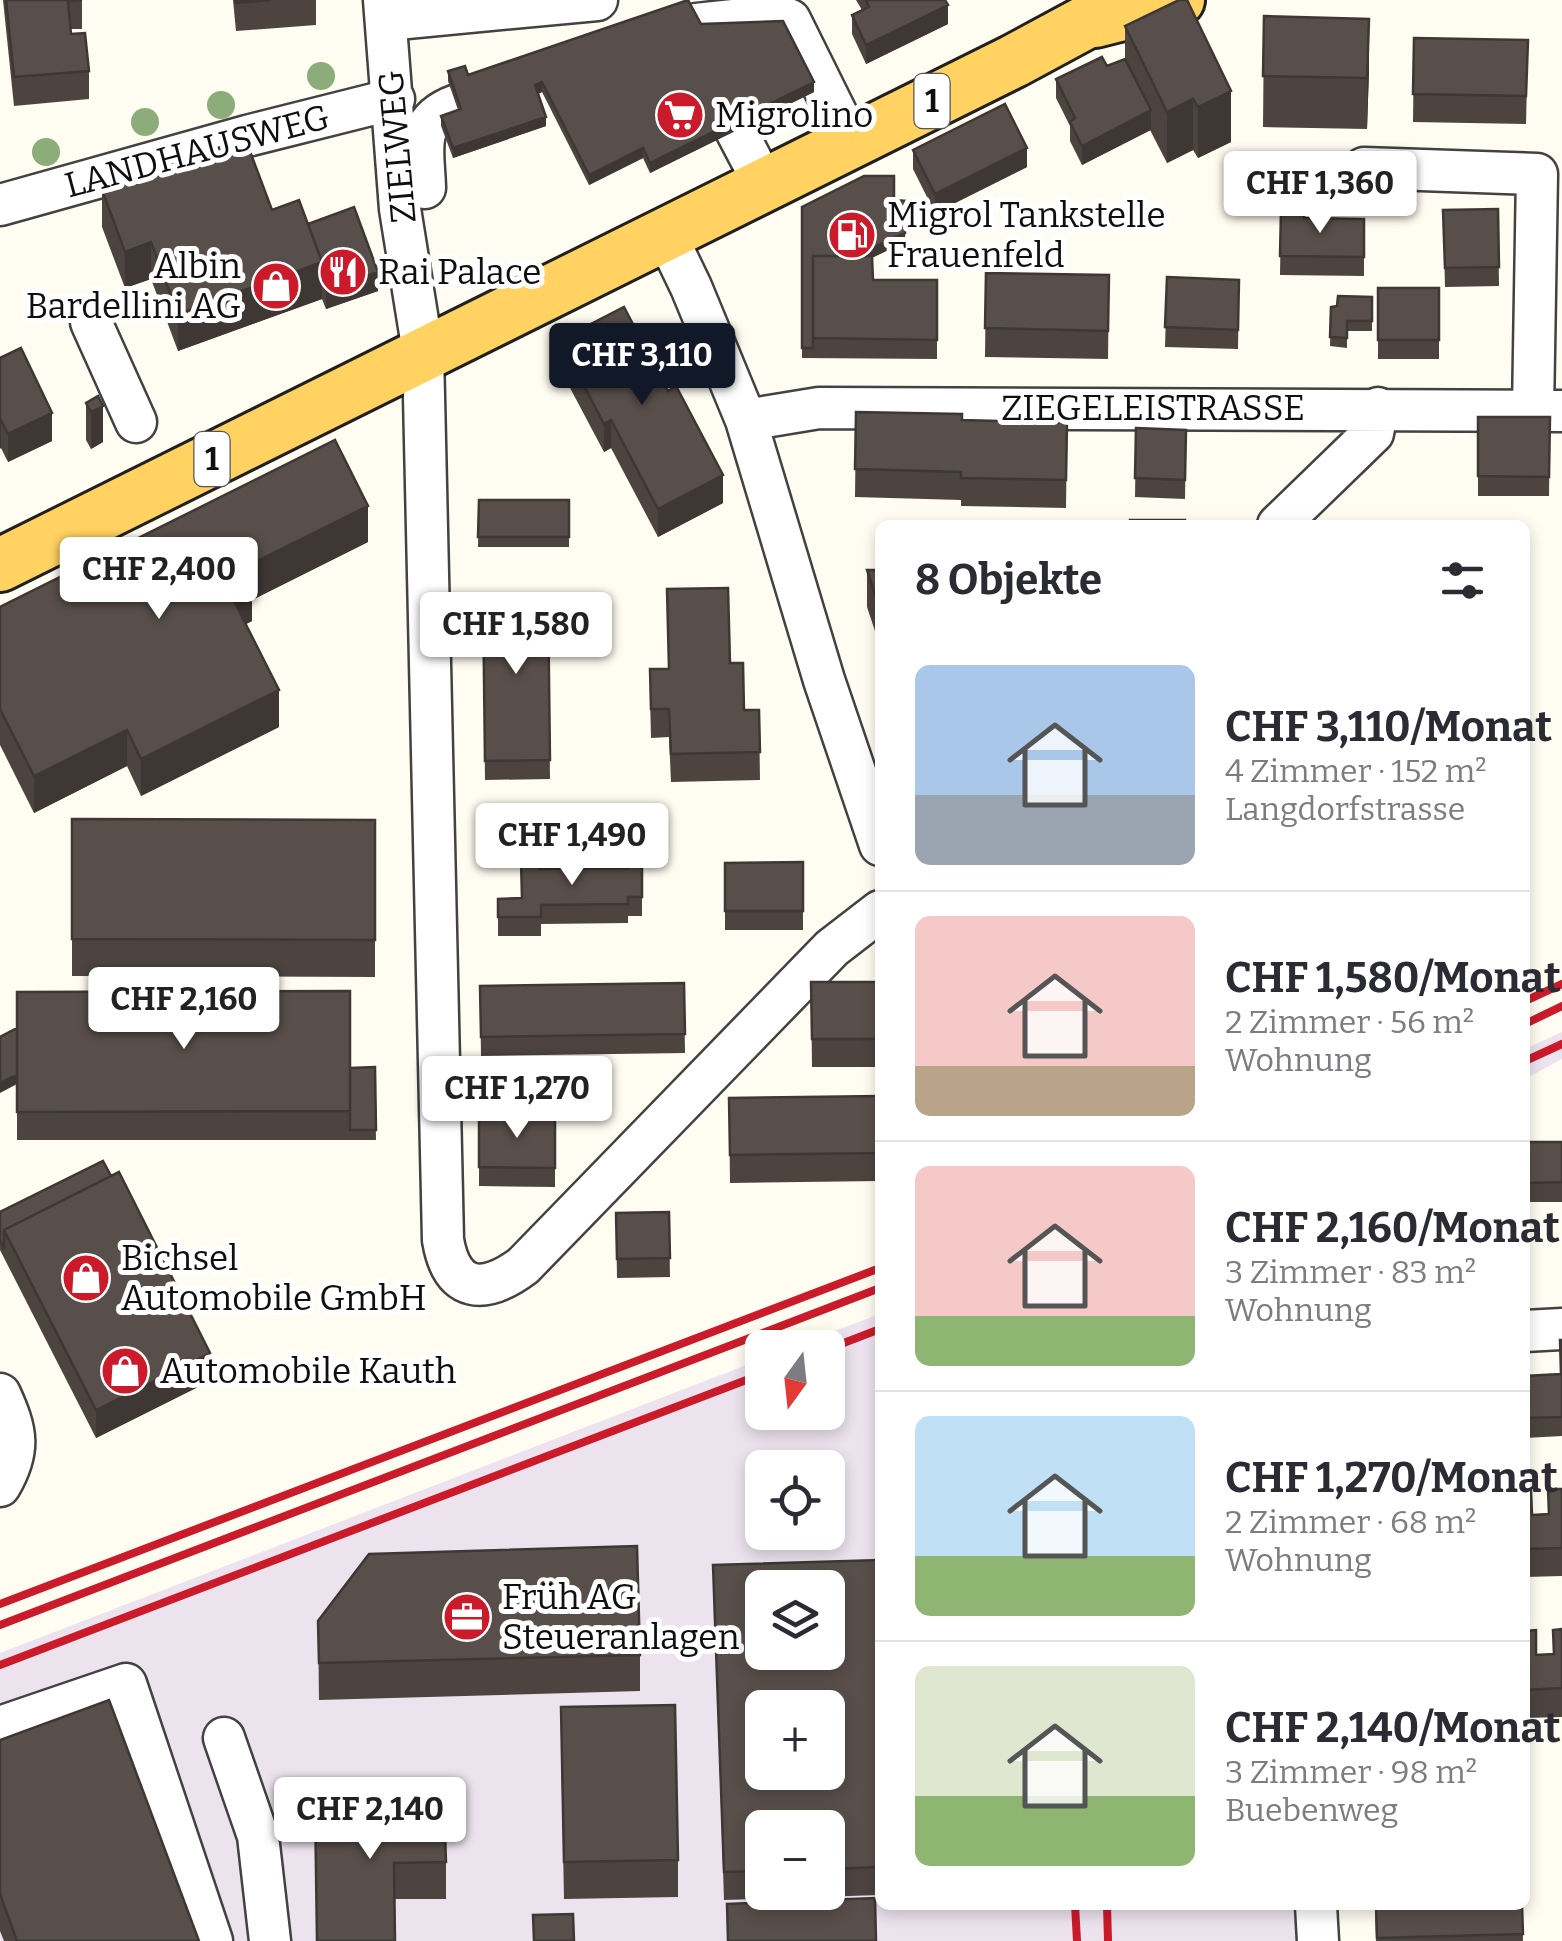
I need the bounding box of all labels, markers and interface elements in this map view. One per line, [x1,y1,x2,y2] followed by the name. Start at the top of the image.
[369,69,425,225] street label: ZIELWEG
[914,74,950,128] road number: 1
[654,89,706,141] supermarket icon: Migrolino
[715,94,873,136] place label: Migrolino
[60,95,334,207] street label: LANDHAUSWEG
[1206,151,1434,236] pin: CHF 1,360
[1246,164,1394,202] text: CHF 1,360
[887,194,1166,276] place label: Migrol Tankstelle Frauenfeld
[826,209,878,261] fuel station icon: Migrol Tankstelle Frauenfeld
[26,245,241,327] place label: Albin Bardellini AG
[317,246,369,298] restaurant icon: Rai Palace
[378,251,541,293] place label: Rai Palace
[250,260,302,312] shop icon: Albin Bardellini AG
[528,323,756,408] pin: CHF 3,110
[571,336,713,374] text: CHF 3,110
[1001,387,1305,429] street label: ZIEGELEISTRASSE
[194,432,230,486] road number: 1
[45,537,273,622] pin: CHF 2,400
[82,550,236,588] text: CHF 2,400
[1435,553,1490,608] icon: filters
[915,555,1102,605] text: 8 Objekte
[402,592,630,677] pin: CHF 1,580
[442,605,590,643] text: CHF 1,580
[1225,702,1552,752] text: CHF 3,110/Monat
[995,705,1115,825] icon: home
[1225,752,1487,790] text: 4 Zimmer · 152 m²
[1225,790,1465,828] text: Langdorfstrasse
[458,803,686,888] pin: CHF 1,490
[497,816,647,854] text: CHF 1,490
[1225,953,1561,1003] text: CHF 1,580/Monat
[995,956,1115,1076] icon: home
[70,967,298,1052] pin: CHF 2,160
[110,980,258,1018] text: CHF 2,160
[1225,1003,1474,1041] text: 2 Zimmer · 56 m²
[1225,1041,1372,1079] text: Wohnung
[403,1056,631,1141] pin: CHF 1,270
[444,1069,590,1107] text: CHF 1,270
[1225,1203,1560,1253] text: CHF 2,160/Monat
[995,1206,1115,1326] icon: home
[121,1237,427,1319] place label: Bichsel Automobile GmbH
[60,1252,112,1304] shop icon: Bichsel Automobile GmbH
[1225,1253,1476,1291] text: 3 Zimmer · 83 m²
[1225,1291,1372,1329] text: Wohnung
[745,1330,845,1430] north arrow
[745,1330,845,1910] map controls
[99,1345,151,1397] shop icon: Automobile Kauth
[160,1350,457,1392] place label: Automobile Kauth
[745,1450,845,1550] button: locate
[1225,1453,1558,1503] text: CHF 1,270/Monat
[995,1456,1115,1576] icon: home
[1225,1503,1476,1541] text: 2 Zimmer · 68 m²
[1225,1541,1372,1579] text: Wohnung
[745,1570,845,1670] button: layers
[502,1576,740,1658] place label: Früh AG Steueranlagen
[441,1591,493,1643] office icon: Früh AG Steueranlagen
[745,1690,845,1790] button: +
[1225,1703,1561,1753] text: CHF 2,140/Monat
[995,1706,1115,1826] icon: home
[1225,1753,1477,1791] text: 3 Zimmer · 98 m²
[256,1777,484,1862] pin: CHF 2,140
[296,1790,444,1828] text: CHF 2,140
[1225,1791,1398,1829] text: Buebenweg
[745,1810,845,1910] button: −

